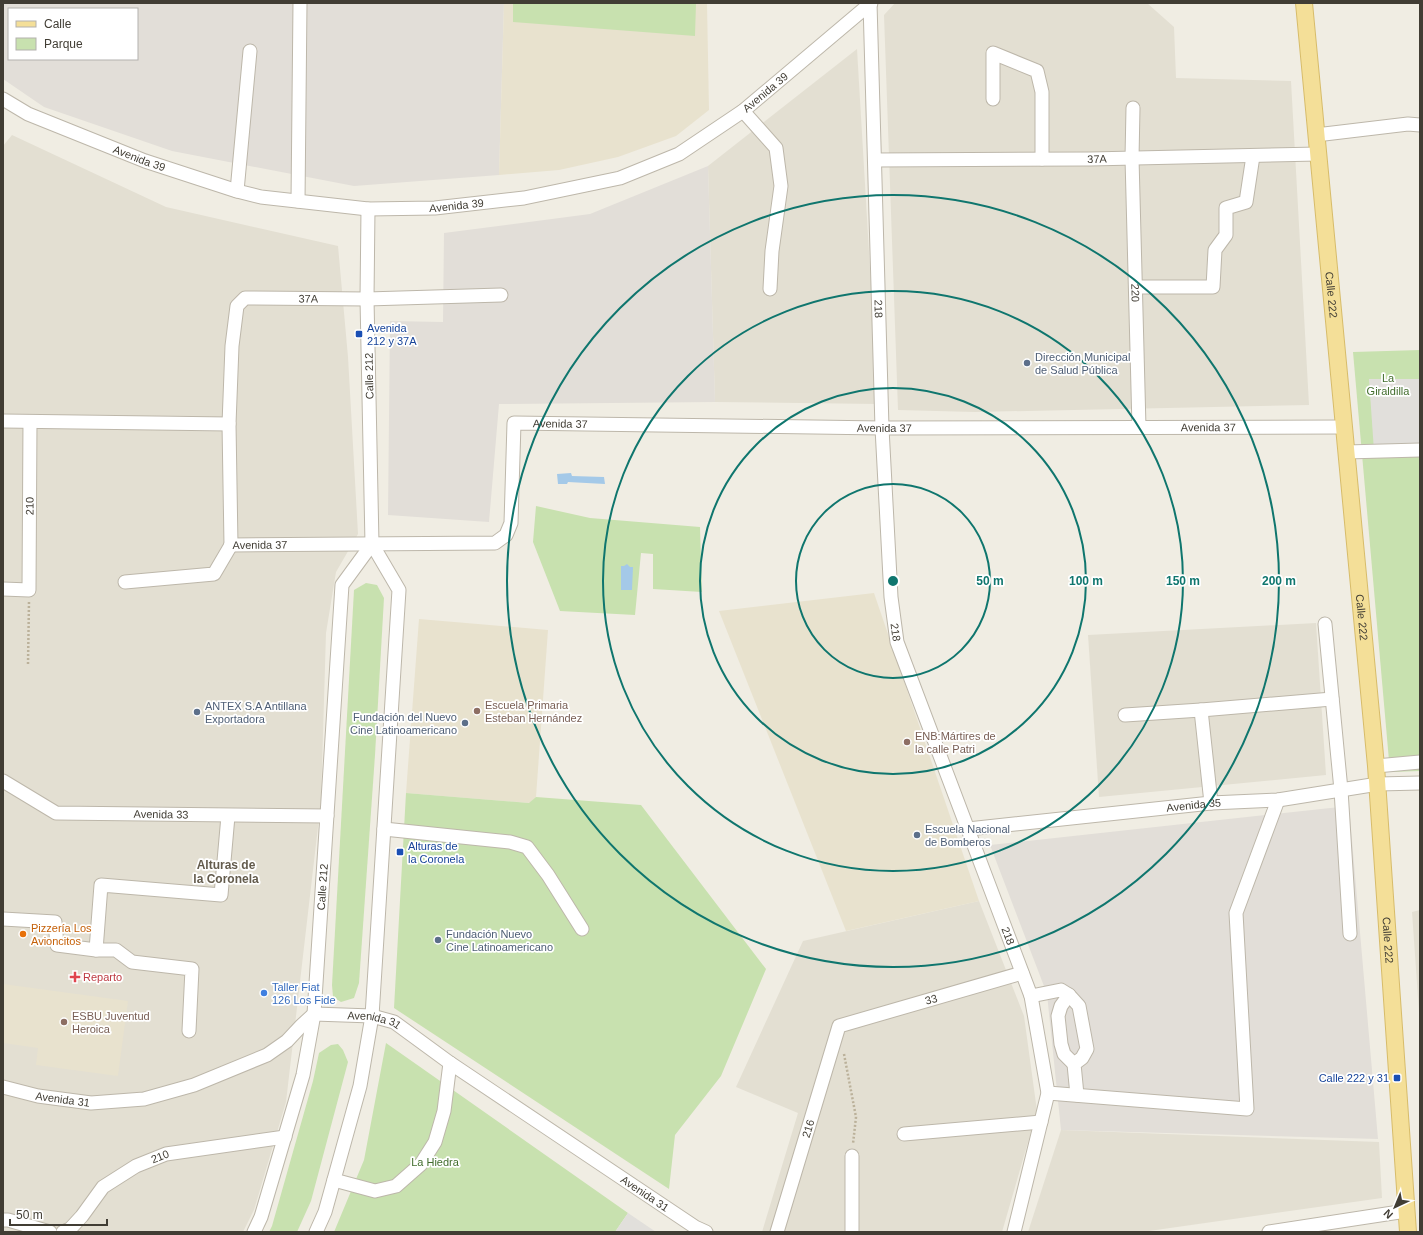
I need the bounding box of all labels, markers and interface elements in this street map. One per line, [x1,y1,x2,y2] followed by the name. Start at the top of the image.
[8,8,138,60] legend
[44,17,72,31] text: Calle
[44,37,83,51] text: Parque
[740,70,790,114] street label: Avenida 39
[111,143,167,173] street label: Avenida 39
[1087,153,1108,165] street label: 37A
[429,197,484,214] street label: Avenida 39
[1323,271,1340,318] street label: Calle 222
[1129,284,1142,302] street label: 220
[298,292,319,305] street label: 37A
[872,300,885,318] street label: 218
[367,322,417,347] place label: Avenida 212 y 37A
[354,329,364,339] marker: Avenida 212 y 37A
[1035,351,1130,376] place label: Dirección Municipal de Salud Pública
[363,353,375,399] street label: Calle 212
[1022,358,1032,368] marker: Dirección Municipal de Salud Pública
[1367,372,1410,397] park label: La Giraldilla
[533,417,588,430] street label: Avenida 37
[1181,421,1236,433] street label: Avenida 37
[857,422,912,434] street label: Avenida 37
[23,497,36,515] street label: 210
[233,539,287,551] street label: Avenida 37
[886,574,900,588] centre of rings
[976,574,1004,588] text: 50 m
[1069,574,1103,588] text: 100 m
[1166,574,1200,588] text: 150 m
[1262,574,1296,588] text: 200 m
[1354,594,1370,641] street label: Calle 222
[889,622,903,642] street label: 218
[485,699,582,724] place label: Escuela Primaria Esteban Hernández
[205,700,307,725] place label: ANTEX S.A Antillana Exportadora
[472,706,482,716] marker: Escuela Primaria Esteban Hernández
[192,707,202,717] marker: ANTEX S.A Antillana Exportadora
[350,711,457,736] place label: Fundación del Nuevo Cine Latinoamericano
[460,718,470,728] marker: Fundación del Nuevo Cine Latinoamericano
[915,730,996,755] place label: ENB:Mártires de la calle Patri
[902,737,912,747] marker: ENB:Mártires de la calle Patri
[1166,797,1221,814] street label: Avenida 35
[134,808,189,820] street label: Avenida 33
[925,823,1010,848] place label: Escuela Nacional de Bomberos
[912,830,922,840] marker: Escuela Nacional de Bomberos
[408,840,465,865] place label: Alturas de la Coronela
[395,847,405,857] marker: Alturas de la Coronela
[193,858,259,886] district label: Alturas de la Coronela
[315,863,330,911] street label: Calle 212
[1380,917,1396,964] street label: Calle 222
[31,922,92,947] place label: Pizzería Los Avioncitos
[999,925,1017,947] street label: 218
[446,928,553,953] place label: Fundación Nuevo Cine Latinoamericano
[18,929,28,939] marker: Pizzería Los Avioncitos
[433,935,443,945] marker: Fundación Nuevo Cine Latinoamericano
[83,971,122,983] place label: Reparto
[70,972,80,982] marker: Reparto
[272,981,336,1006] place label: Taller Fiat 126 Los Fide
[259,988,269,998] marker: Taller Fiat 126 Los Fide
[924,992,939,1007] street label: 33
[347,1009,404,1031] street label: Avenida 31
[72,1010,150,1035] place label: ESBU Juventud Heroica
[59,1017,69,1027] marker: ESBU Juventud Heroica
[1319,1072,1389,1084] place label: Calle 222 y 31
[1392,1073,1402,1083] marker: Calle 222 y 31
[35,1090,91,1109] street label: Avenida 31
[800,1118,817,1139] street label: 216
[149,1147,171,1165] street label: 210
[411,1156,460,1168] park label: La Hiedra
[619,1173,671,1214] street label: Avenida 31
[1375,1187,1415,1227] north arrow
[10,1201,107,1227] scale bar
[1381,1207,1395,1221] text: N
[16,1208,43,1222] text: 50 m

